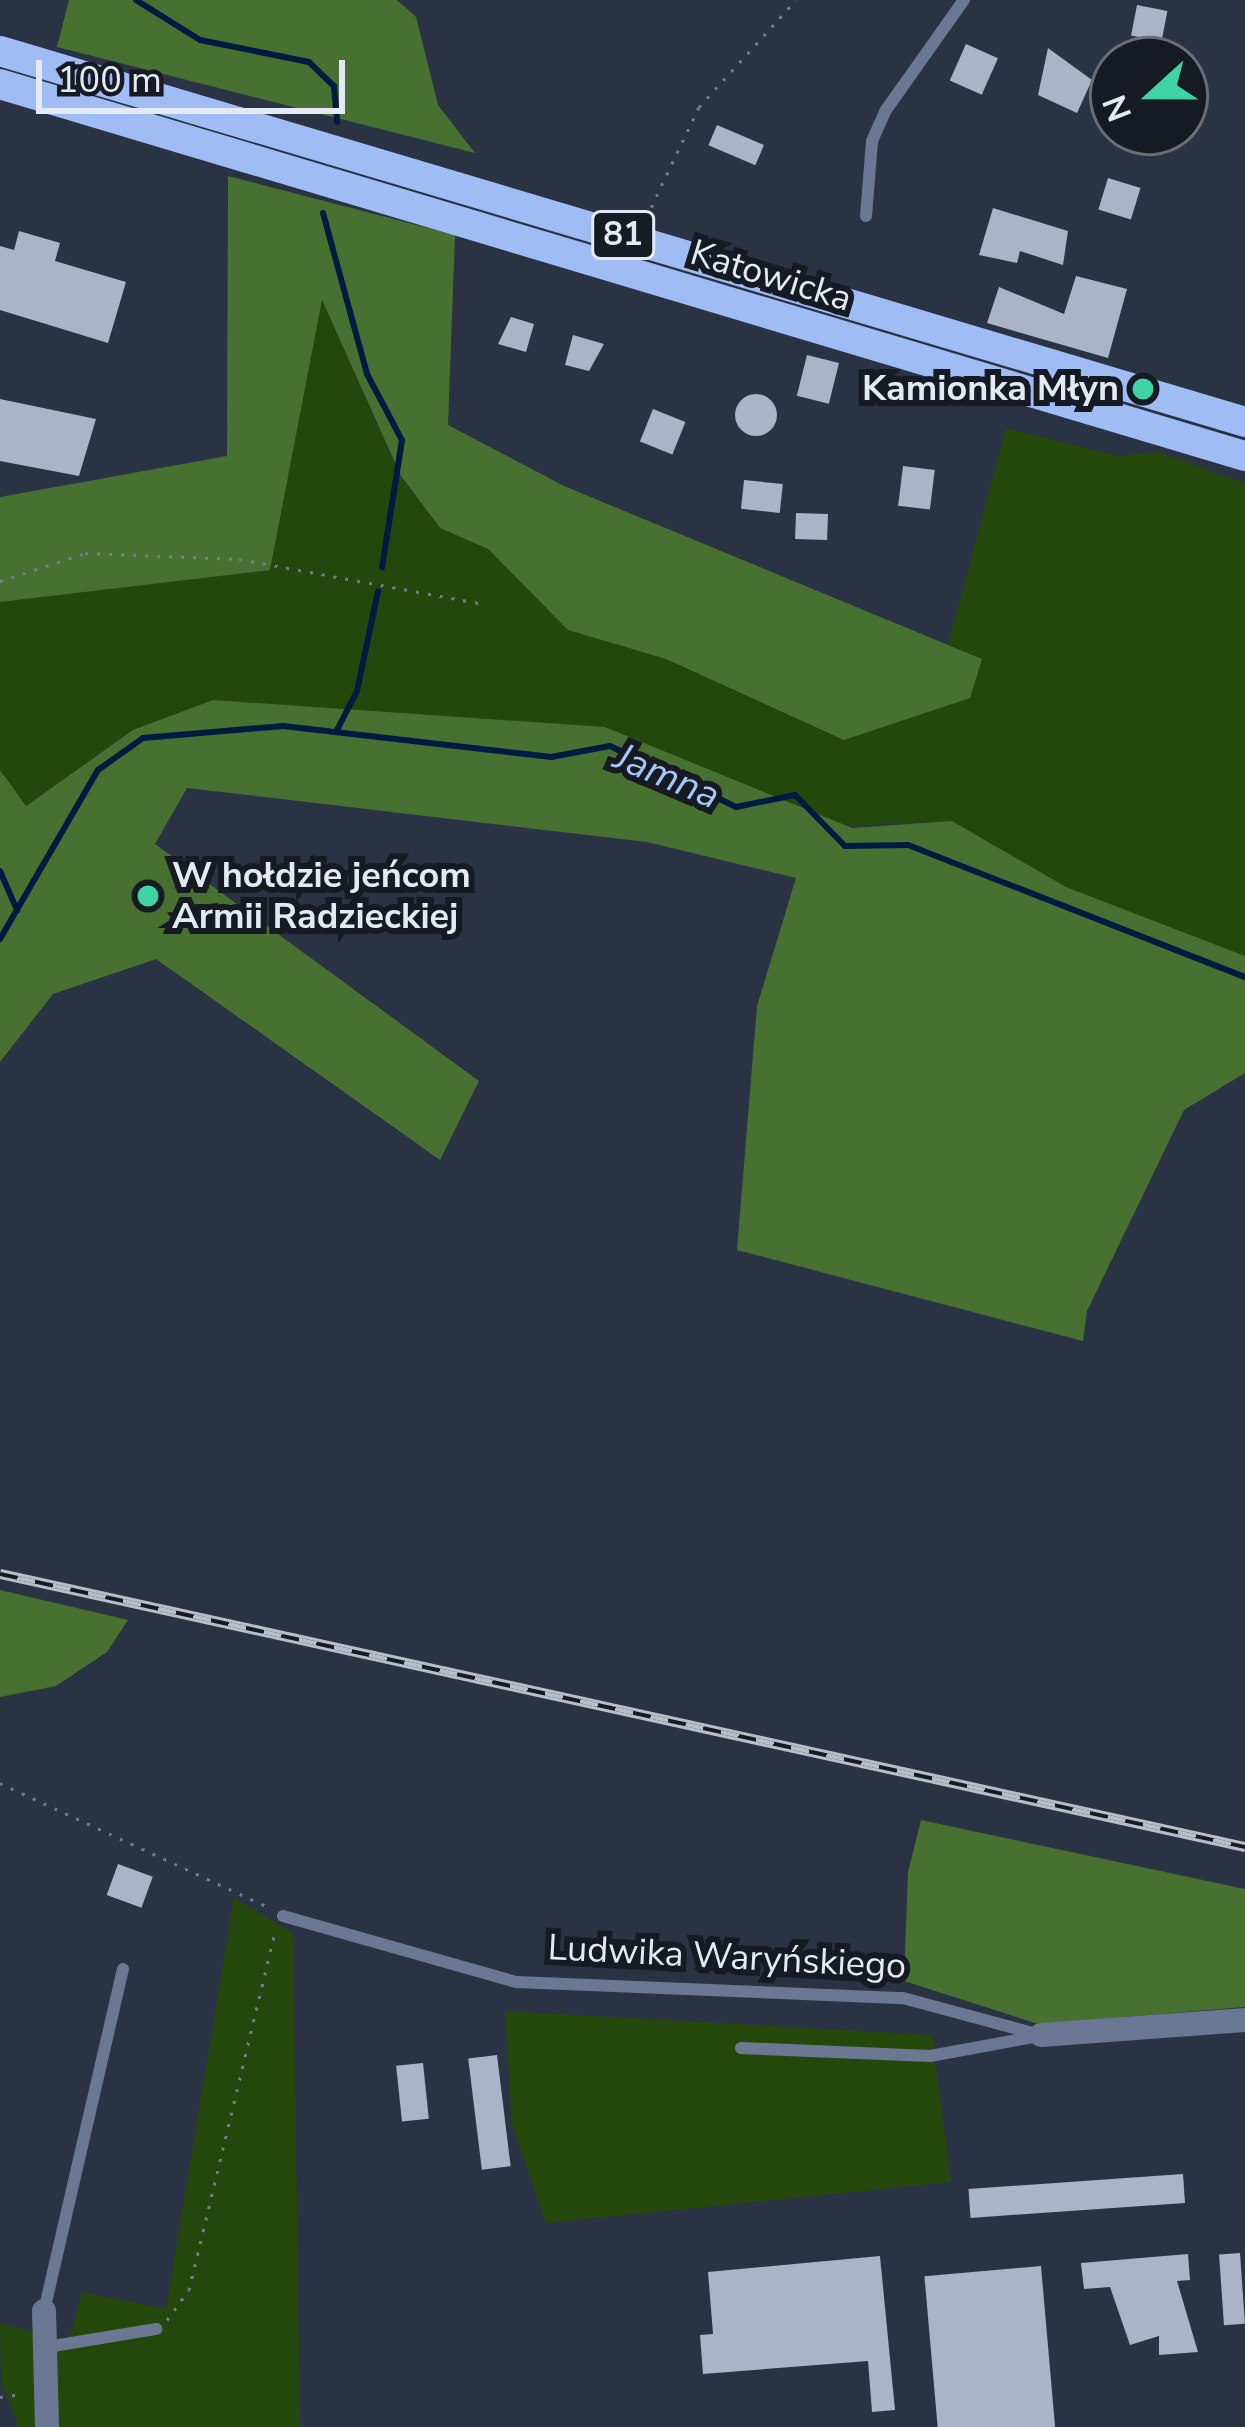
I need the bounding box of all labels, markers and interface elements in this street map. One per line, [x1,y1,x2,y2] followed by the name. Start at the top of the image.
[42,36,351,110] scale bar
[1089,36,1209,156] north arrow
[57,56,162,105] text: 100 m
[1092,88,1143,128] text: N
[590,208,656,262] road number: 81
[685,231,857,321] street label: Katowicka
[862,367,1119,411] place label: Kamionka Młyn
[1130,376,1156,402] marker: Kamionka Młyn
[607,734,727,820] water label: Jamna
[172,853,471,938] place label: W hołdzie jeńcom Armii Radzieckiej
[135,883,161,909] marker: W hołdzie jeńcom Armii Radzieckiej
[547,1926,907,1988] street label: Ludwika Waryńskiego

